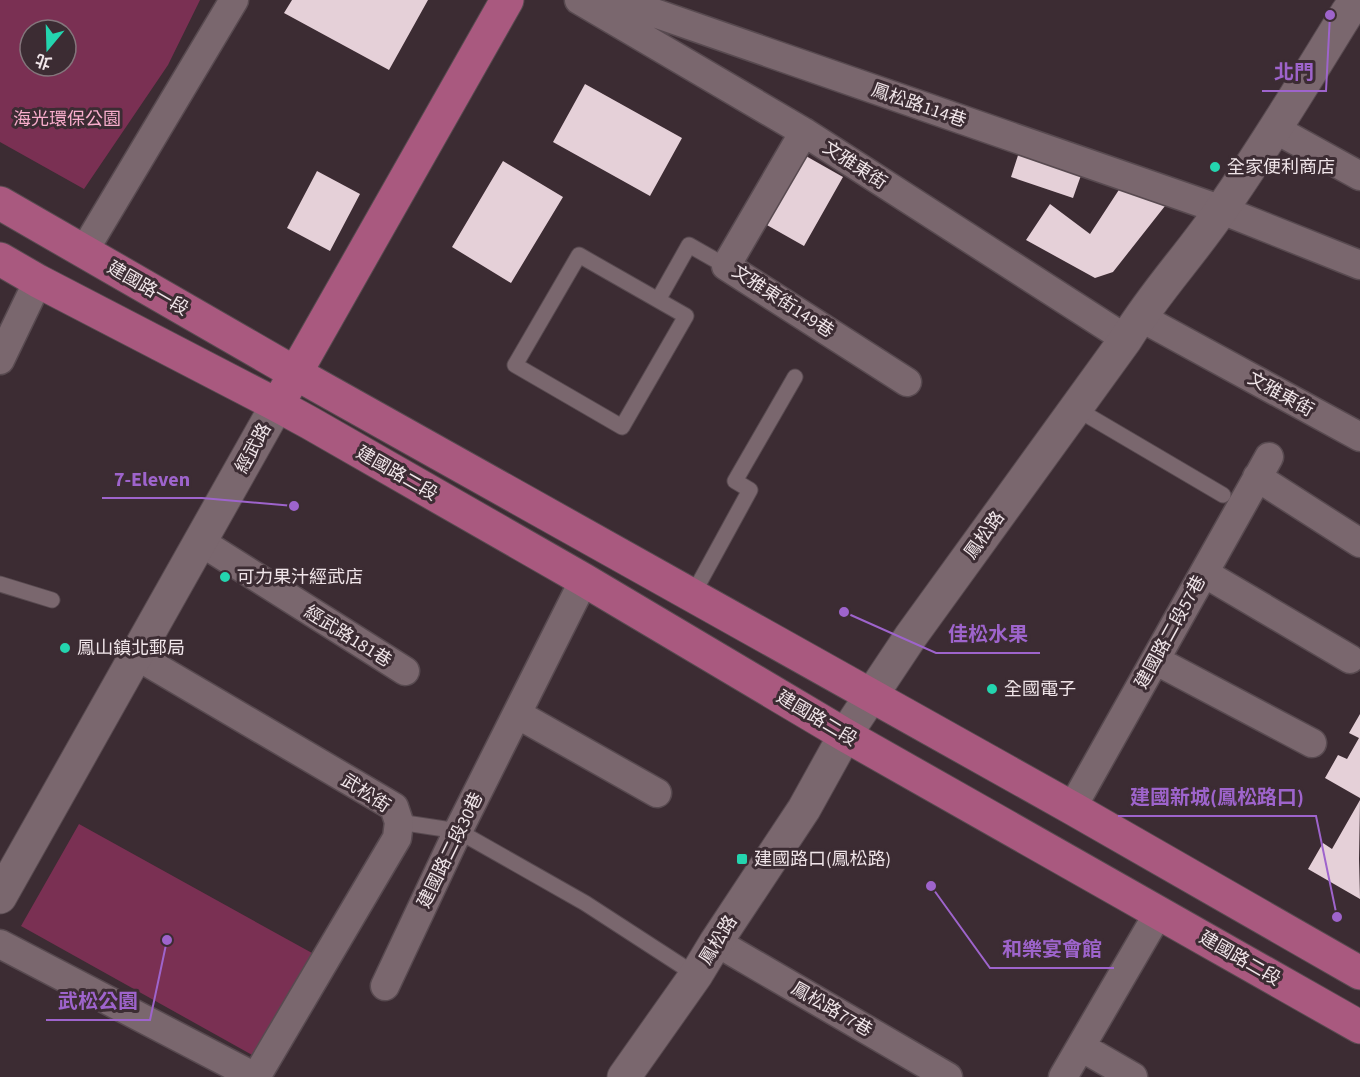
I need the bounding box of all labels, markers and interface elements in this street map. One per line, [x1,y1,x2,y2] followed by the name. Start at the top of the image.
[18,18,78,78] north arrow
[32,48,55,74] text: 北
[1262,53,1326,91] callout: 北門
[1274,59,1314,87] text: 北門
[868,78,970,133] street label: 鳳松路114巷
[13,107,121,132] park label: 海光環保公園
[818,135,892,196] street label: 文雅東街
[1227,155,1335,180] place label: 全家便利商店
[1208,160,1222,174] marker: 全家便利商店
[103,255,193,322] street label: 建國路一段
[727,259,839,344] street label: 文雅東街149巷
[1243,366,1318,423] street label: 文雅東街
[229,419,277,478] street label: 經武路
[352,440,442,507] street label: 建國路二段
[102,460,202,498] callout: 7-Eleven
[114,466,190,494] text: 7-Eleven
[958,506,1010,564] street label: 鳳松路
[237,565,363,590] place label: 可力果汁經武店
[218,570,232,584] marker: 可力果汁經武店
[1129,571,1212,693] street label: 建國路二段57巷
[299,600,396,673] street label: 經武路181巷
[936,615,1040,653] callout: 佳松水果
[948,621,1028,649] text: 佳松水果
[77,636,185,661] place label: 鳳山鎮北郵局
[58,641,72,655] marker: 鳳山鎮北郵局
[1004,677,1076,702] place label: 全國電子
[985,682,999,696] marker: 全國電子
[772,685,862,752] street label: 建國路二段
[336,768,395,819] street label: 武松街
[1118,778,1316,816] callout: 建國新城(鳳松路口)
[1130,784,1304,812] text: 建國新城(鳳松路口)
[412,788,489,912] street label: 建國路二段30巷
[754,847,891,872] place label: 建國路口(鳳松路)
[735,852,749,866] marker: 建國路口(鳳松路)
[694,911,743,970] street label: 鳳松路
[1195,925,1285,992] street label: 建國路二段
[990,930,1114,968] callout: 和樂宴會館
[1002,936,1102,964] text: 和樂宴會館
[787,976,877,1043] street label: 鳳松路77巷
[46,982,150,1020] callout: 武松公園
[58,988,138,1016] text: 武松公園

